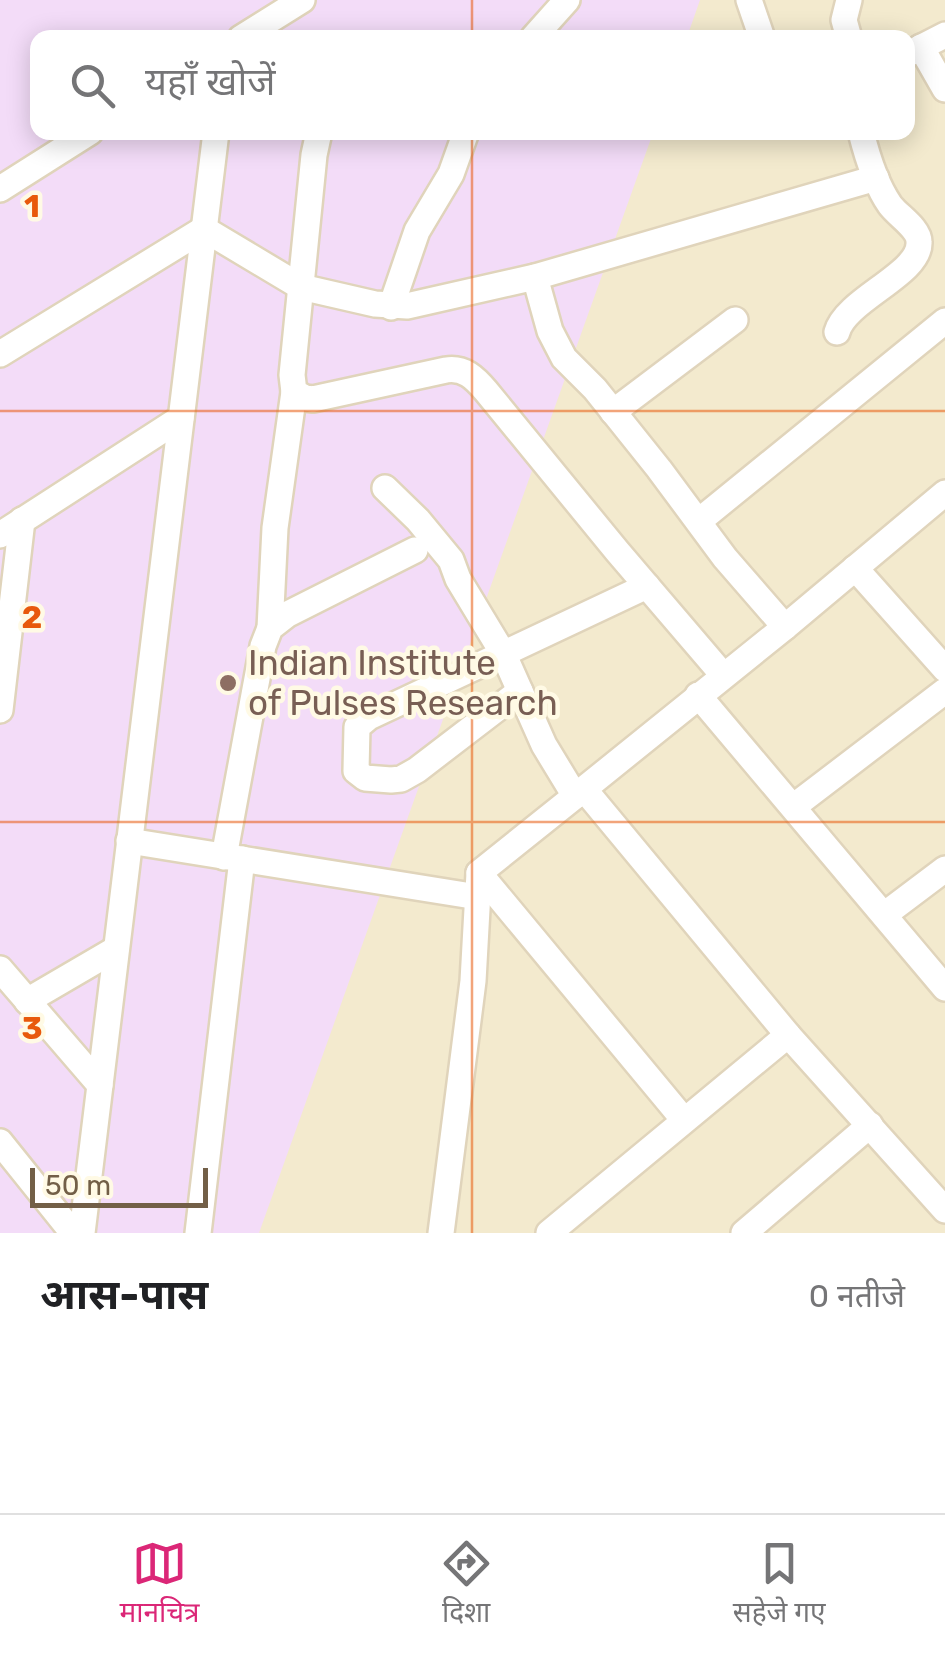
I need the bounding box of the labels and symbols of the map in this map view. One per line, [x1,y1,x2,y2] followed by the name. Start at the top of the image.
[24,187,40,225] text: 1
[22,598,42,636] text: 2
[248,642,558,724] place label: Indian Institute of Pulses Research
[217,672,239,694] marker: Indian Institute of Pulses Research
[21,1009,43,1047] text: 3
[30,1163,208,1208] scale bar

